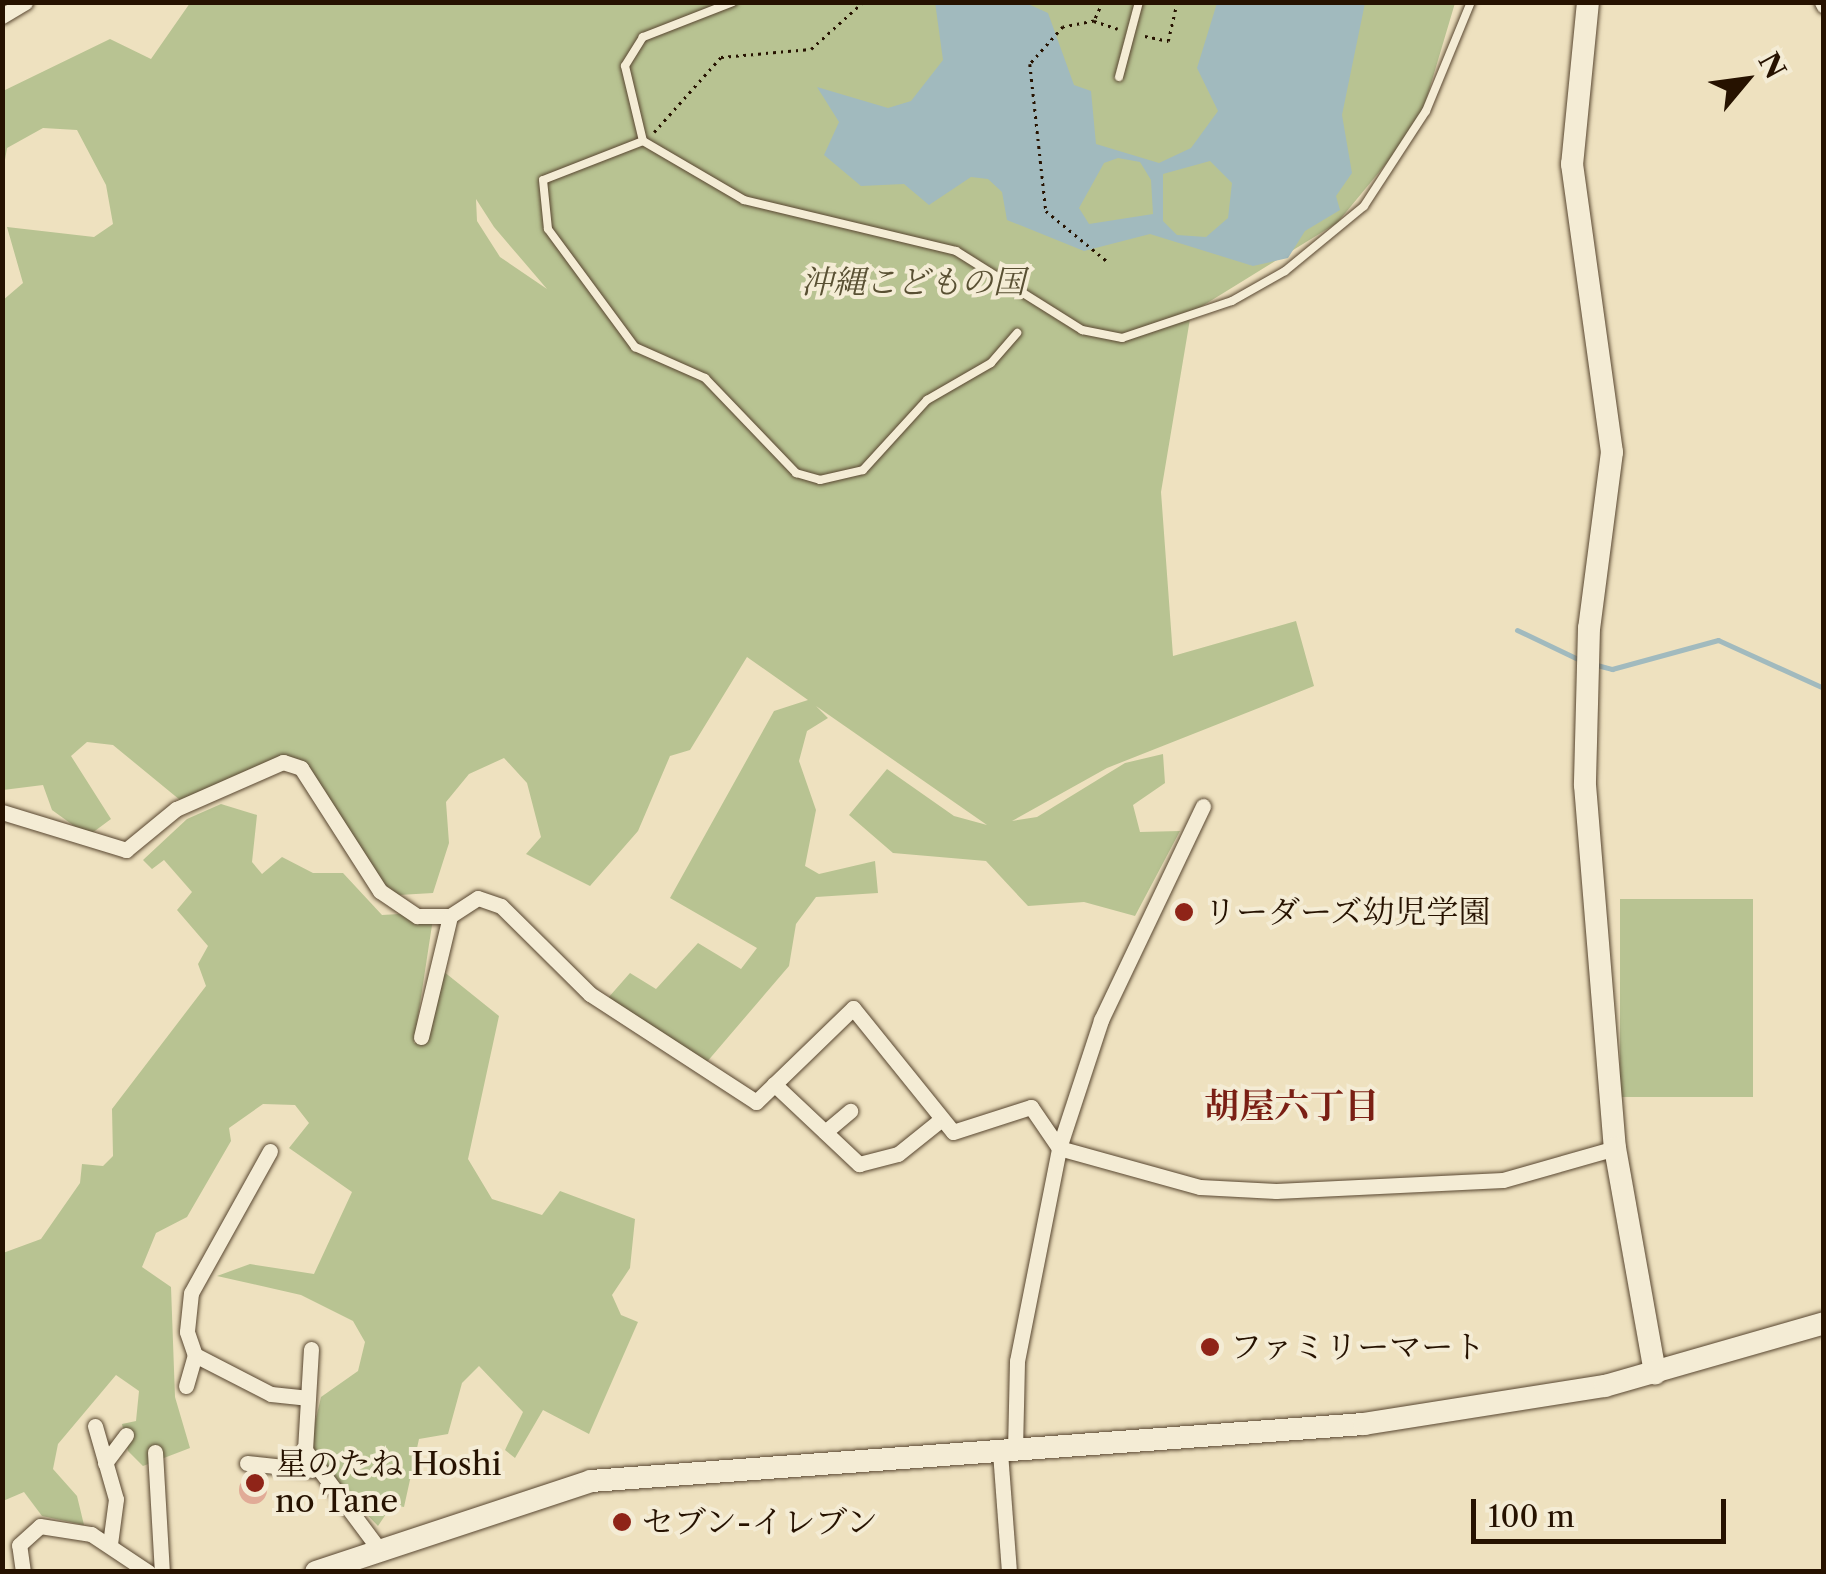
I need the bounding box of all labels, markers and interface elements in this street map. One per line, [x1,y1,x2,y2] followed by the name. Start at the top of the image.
[1696,30,1796,130] north arrow
[1751,47,1793,84] text: N
[801,263,1025,301] park label: 沖縄こどもの国
[1204,893,1492,931] place label: リーダーズ幼児学園
[1173,901,1195,923] marker: リーダーズ幼児学園
[1205,1085,1379,1127] district label: 胡屋六丁目
[1230,1328,1486,1366] place label: ファミリーマート
[1199,1336,1221,1358] marker: ファミリーマート
[275,1446,502,1521] place label: 星のたね Hoshi no Tane
[244,1472,266,1494] marker: 星のたね Hoshi no Tane
[1476,1479,1731,1541] scale bar
[1488,1498,1575,1535] text: 100 m
[642,1503,881,1541] place label: セブン-イレブン
[611,1511,633,1533] marker: セブン-イレブン

